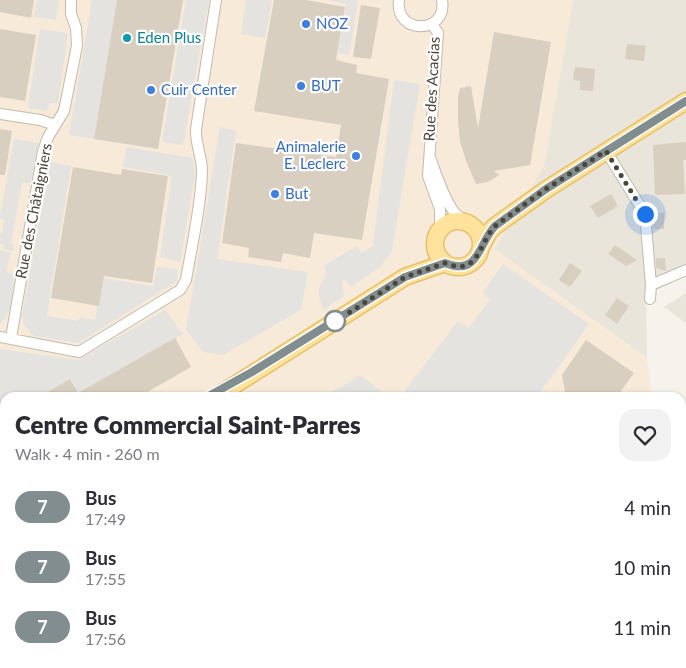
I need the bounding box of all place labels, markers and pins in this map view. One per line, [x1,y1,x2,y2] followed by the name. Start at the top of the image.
[316,14,348,32] place label: NOZ
[300,18,312,30] marker: NOZ
[137,28,201,46] place label: Eden Plus
[121,32,133,44] marker: Eden Plus
[311,76,341,94] place label: BUT
[161,80,237,98] place label: Cuir Center
[295,80,307,92] marker: BUT
[145,84,157,96] marker: Cuir Center
[276,137,346,172] place label: Animalerie E. Leclerc
[350,150,362,162] marker: Animalerie E. Leclerc
[285,184,309,202] place label: But
[269,188,281,200] marker: But
[324,310,346,332] unlabelled marker

